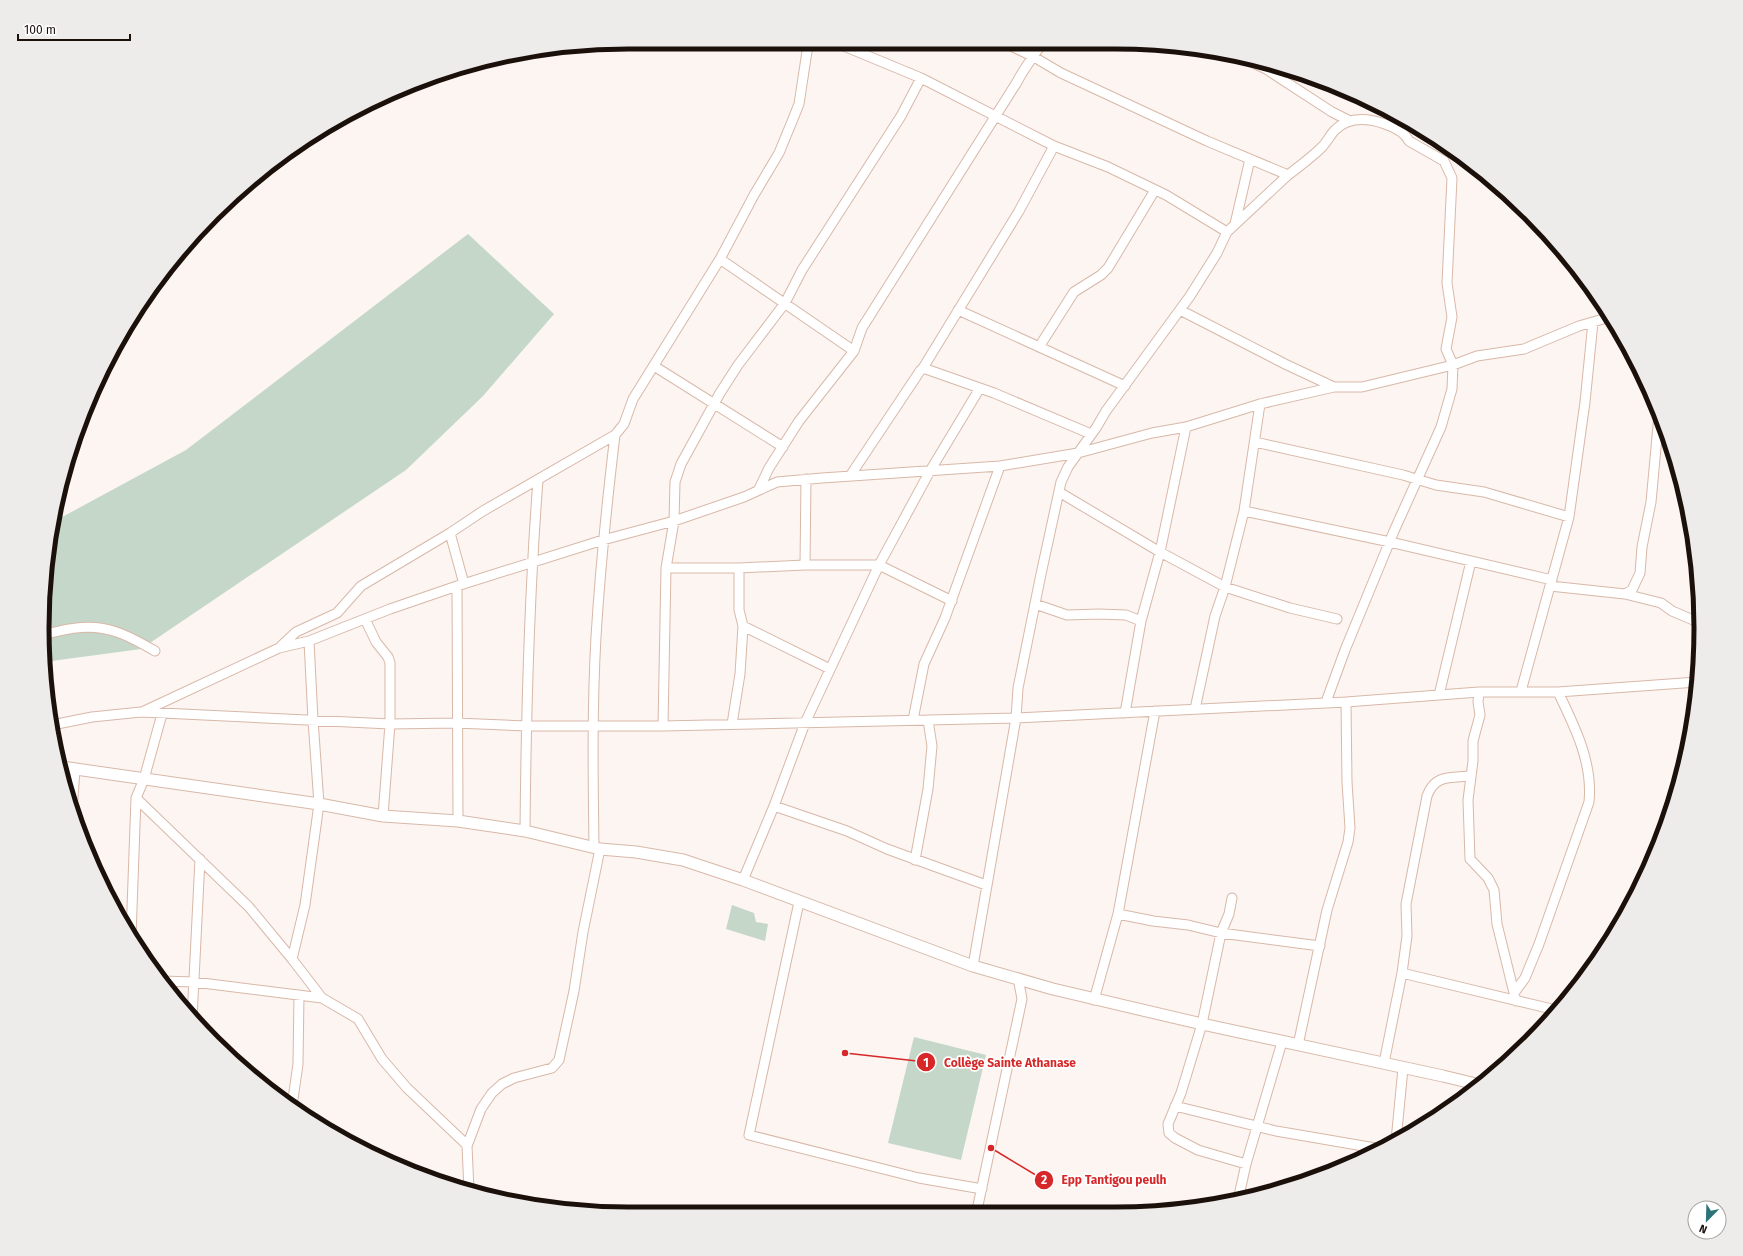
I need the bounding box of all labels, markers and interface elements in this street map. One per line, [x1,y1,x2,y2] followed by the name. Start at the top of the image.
[18,16,130,42] scale bar
[24,23,56,37] text: 100 m
[916,1050,1084,1074] callout: Collège Sainte Athanase
[923,1056,929,1070] text: 1
[944,1056,1076,1070] text: Collège Sainte Athanase
[1034,1168,1175,1192] callout: Epp Tantigou peulh
[1041,1173,1047,1187] text: 2
[1062,1173,1167,1187] text: Epp Tantigou peulh
[1687,1200,1727,1240] north arrow
[1697,1221,1709,1236] text: N

